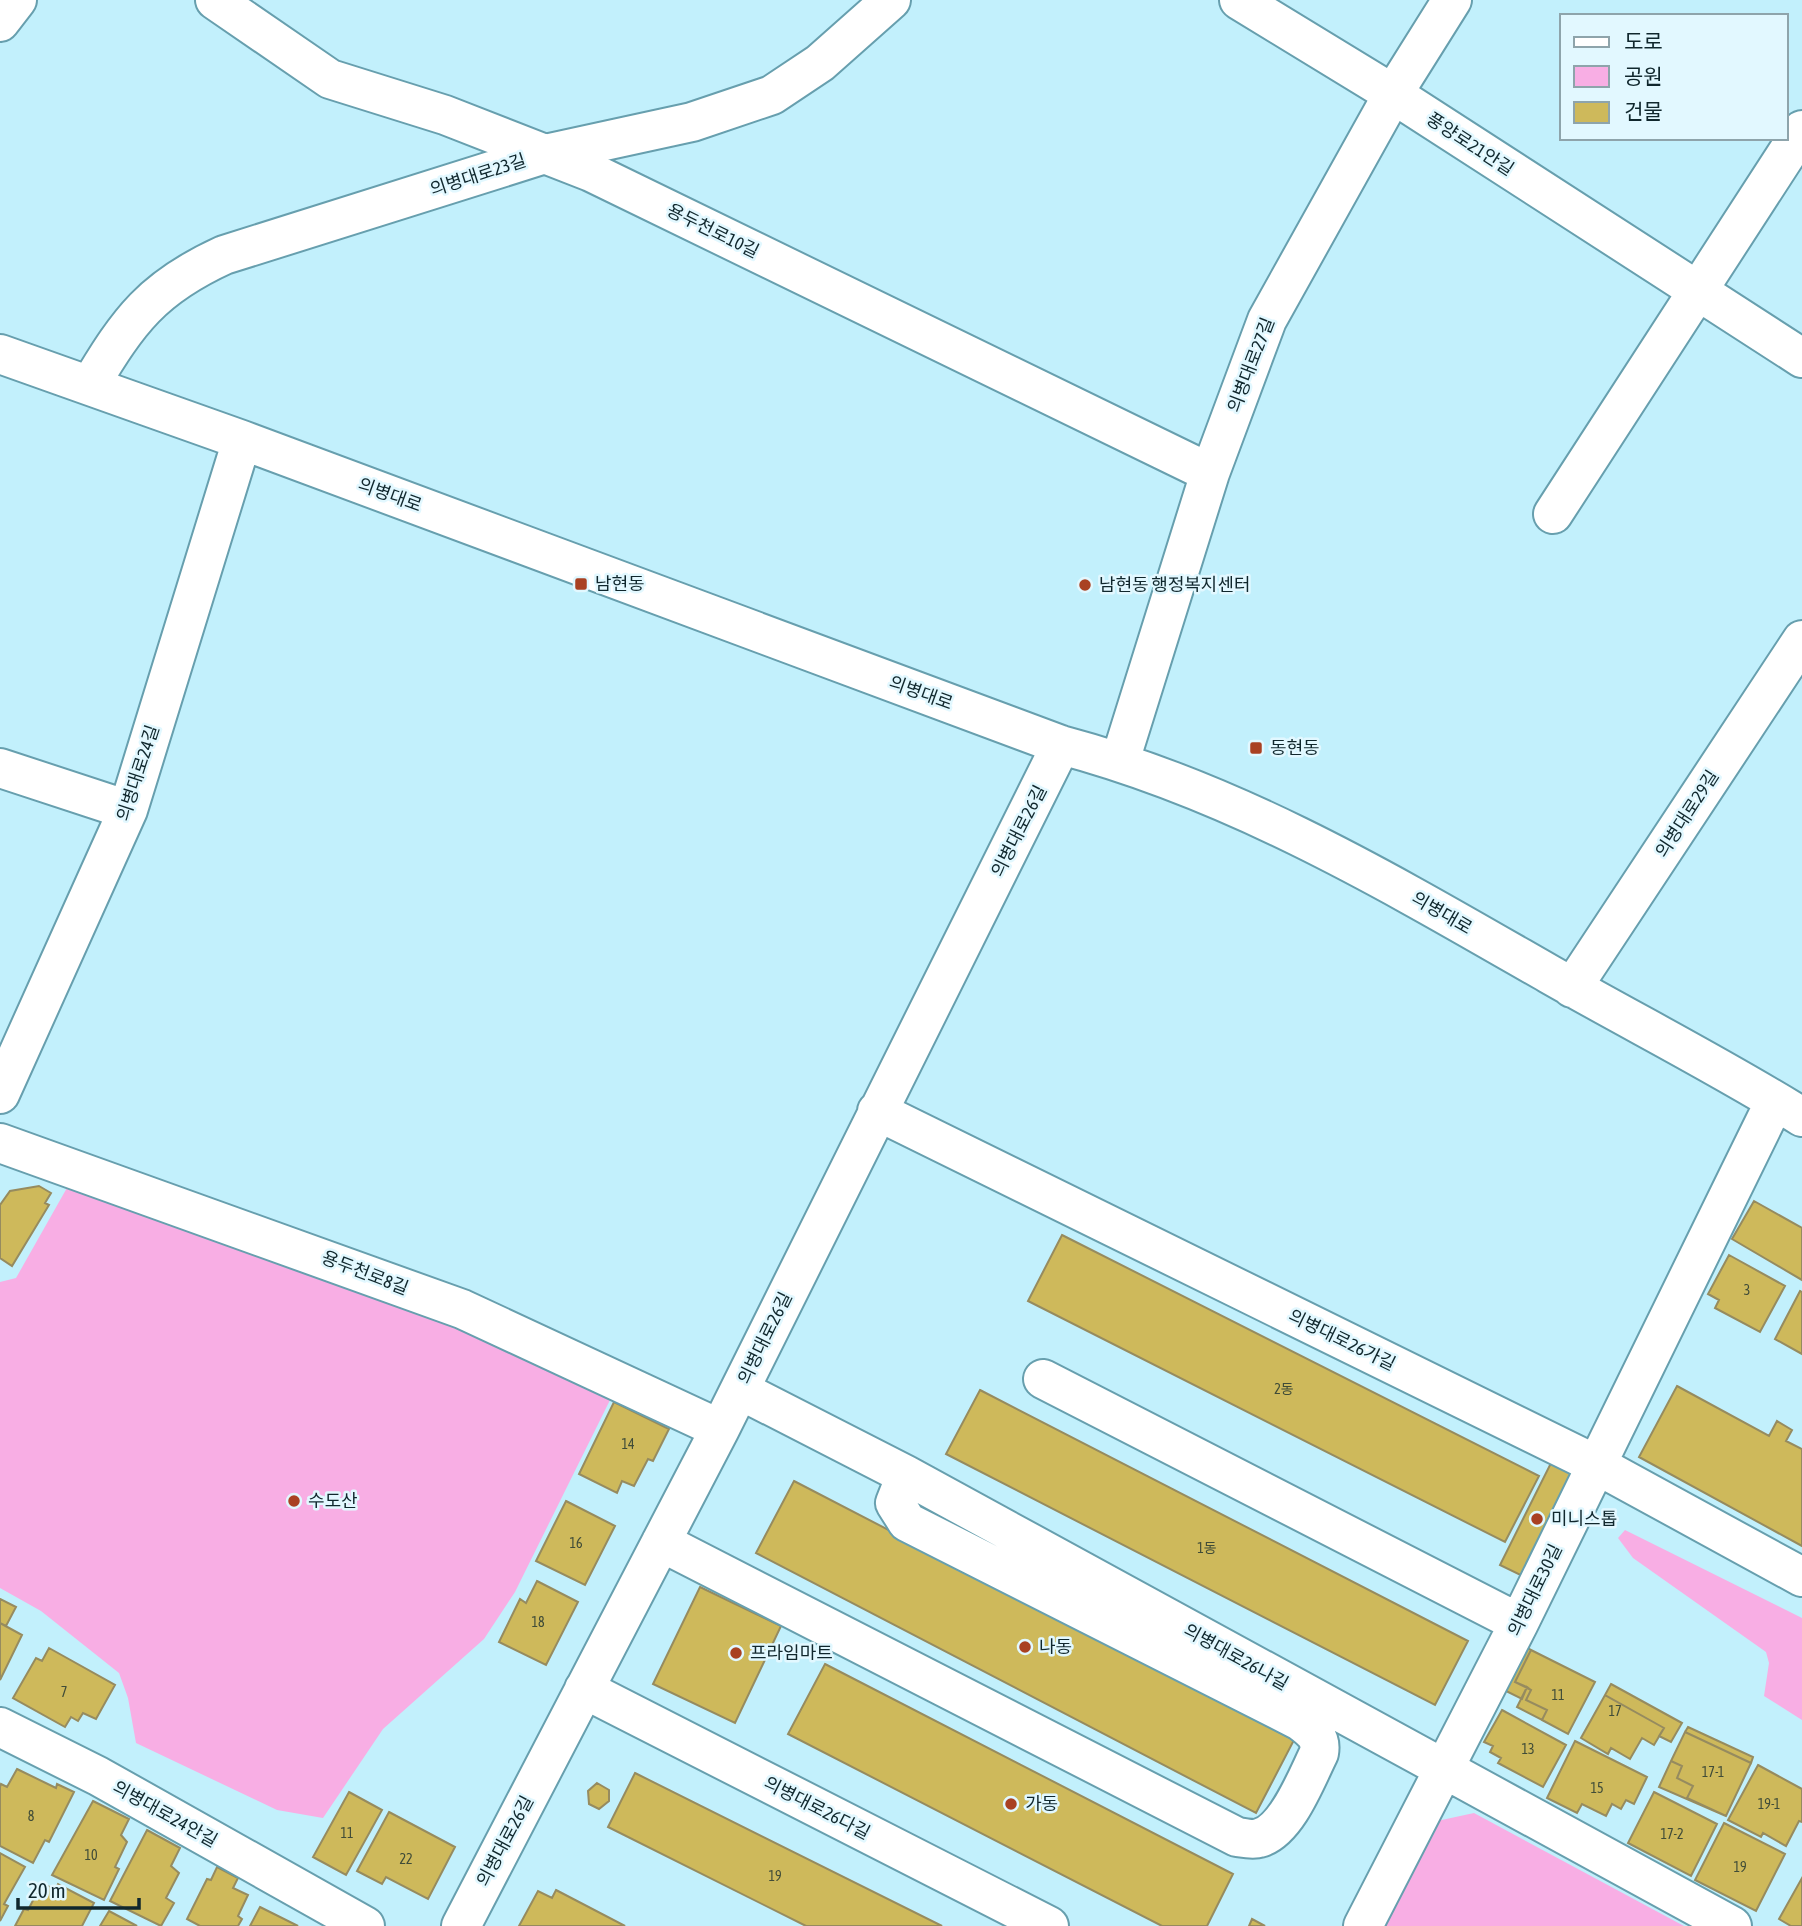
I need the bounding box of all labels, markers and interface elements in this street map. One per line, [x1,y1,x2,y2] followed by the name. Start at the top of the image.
[1560,14,1788,140] legend
[1624,29,1663,53] text: 도로
[1624,64,1663,88] text: 공원
[1624,99,1663,123] text: 건물
[1423,108,1518,180] street label: 풍양로21안길
[427,149,529,200] street label: 의병대로23길
[664,199,763,262] street label: 용두천로10길
[1223,315,1278,415] street label: 의병대로27길
[355,473,425,516] street label: 의병대로
[595,573,645,594] place label: 남현동
[1099,574,1251,595] place label: 남현동 행정복지센터
[573,576,589,592] marker: 남현동
[1077,577,1093,593] marker: 남현동 행정복지센터
[886,671,956,714] street label: 의병대로
[112,722,163,824] street label: 의병대로24길
[1270,737,1320,758] place label: 동현동
[1248,740,1264,756] marker: 동현동
[1651,766,1723,861] street label: 의병대로29길
[987,782,1051,880] street label: 의병대로26길
[1408,887,1476,938] street label: 의병대로
[319,1246,412,1299] street label: 용두천로8길
[1744,1282,1750,1298] house number: 3
[733,1288,796,1387] street label: 의병대로26길
[1285,1305,1399,1374] street label: 의병대로26가길
[1274,1381,1294,1397] house number: 2동
[621,1436,635,1452] house number: 14
[308,1490,358,1511] place label: 수도산
[286,1493,302,1509] marker: 수도산
[1551,1508,1617,1529] place label: 미니스톱
[1529,1511,1545,1527] marker: 미니스톱
[569,1535,583,1551] house number: 16
[1197,1540,1217,1556] house number: 1동
[1503,1540,1566,1639] street label: 의병대로30길
[531,1614,545,1630] house number: 18
[1180,1619,1292,1694] street label: 의병대로26나길
[1039,1636,1072,1657] place label: 나동
[1017,1639,1033,1655] marker: 나동
[750,1642,833,1663] place label: 프라임마트
[728,1645,744,1661] marker: 프라임마트
[61,1684,67,1700] house number: 7
[1551,1687,1565,1703] house number: 11
[1608,1703,1622,1719] house number: 17
[1521,1741,1535,1757] house number: 13
[1702,1764,1724,1780] house number: 17-1
[761,1772,874,1843] street label: 의병대로26다길
[109,1776,221,1851] street label: 의병대로24안길
[1590,1780,1604,1796] house number: 15
[472,1792,537,1890] street label: 의병대로26길
[1025,1793,1058,1814] place label: 가동
[1003,1796,1019,1812] marker: 가동
[1758,1796,1780,1812] house number: 19-1
[28,1808,35,1824] house number: 8
[340,1825,354,1841] house number: 11
[1660,1826,1684,1842] house number: 17-2
[84,1847,98,1863] house number: 10
[399,1851,413,1867] house number: 22
[1733,1859,1747,1875] house number: 19
[18,1867,138,1911] scale bar
[768,1868,782,1884] house number: 19
[28,1878,66,1902] text: 20 m

